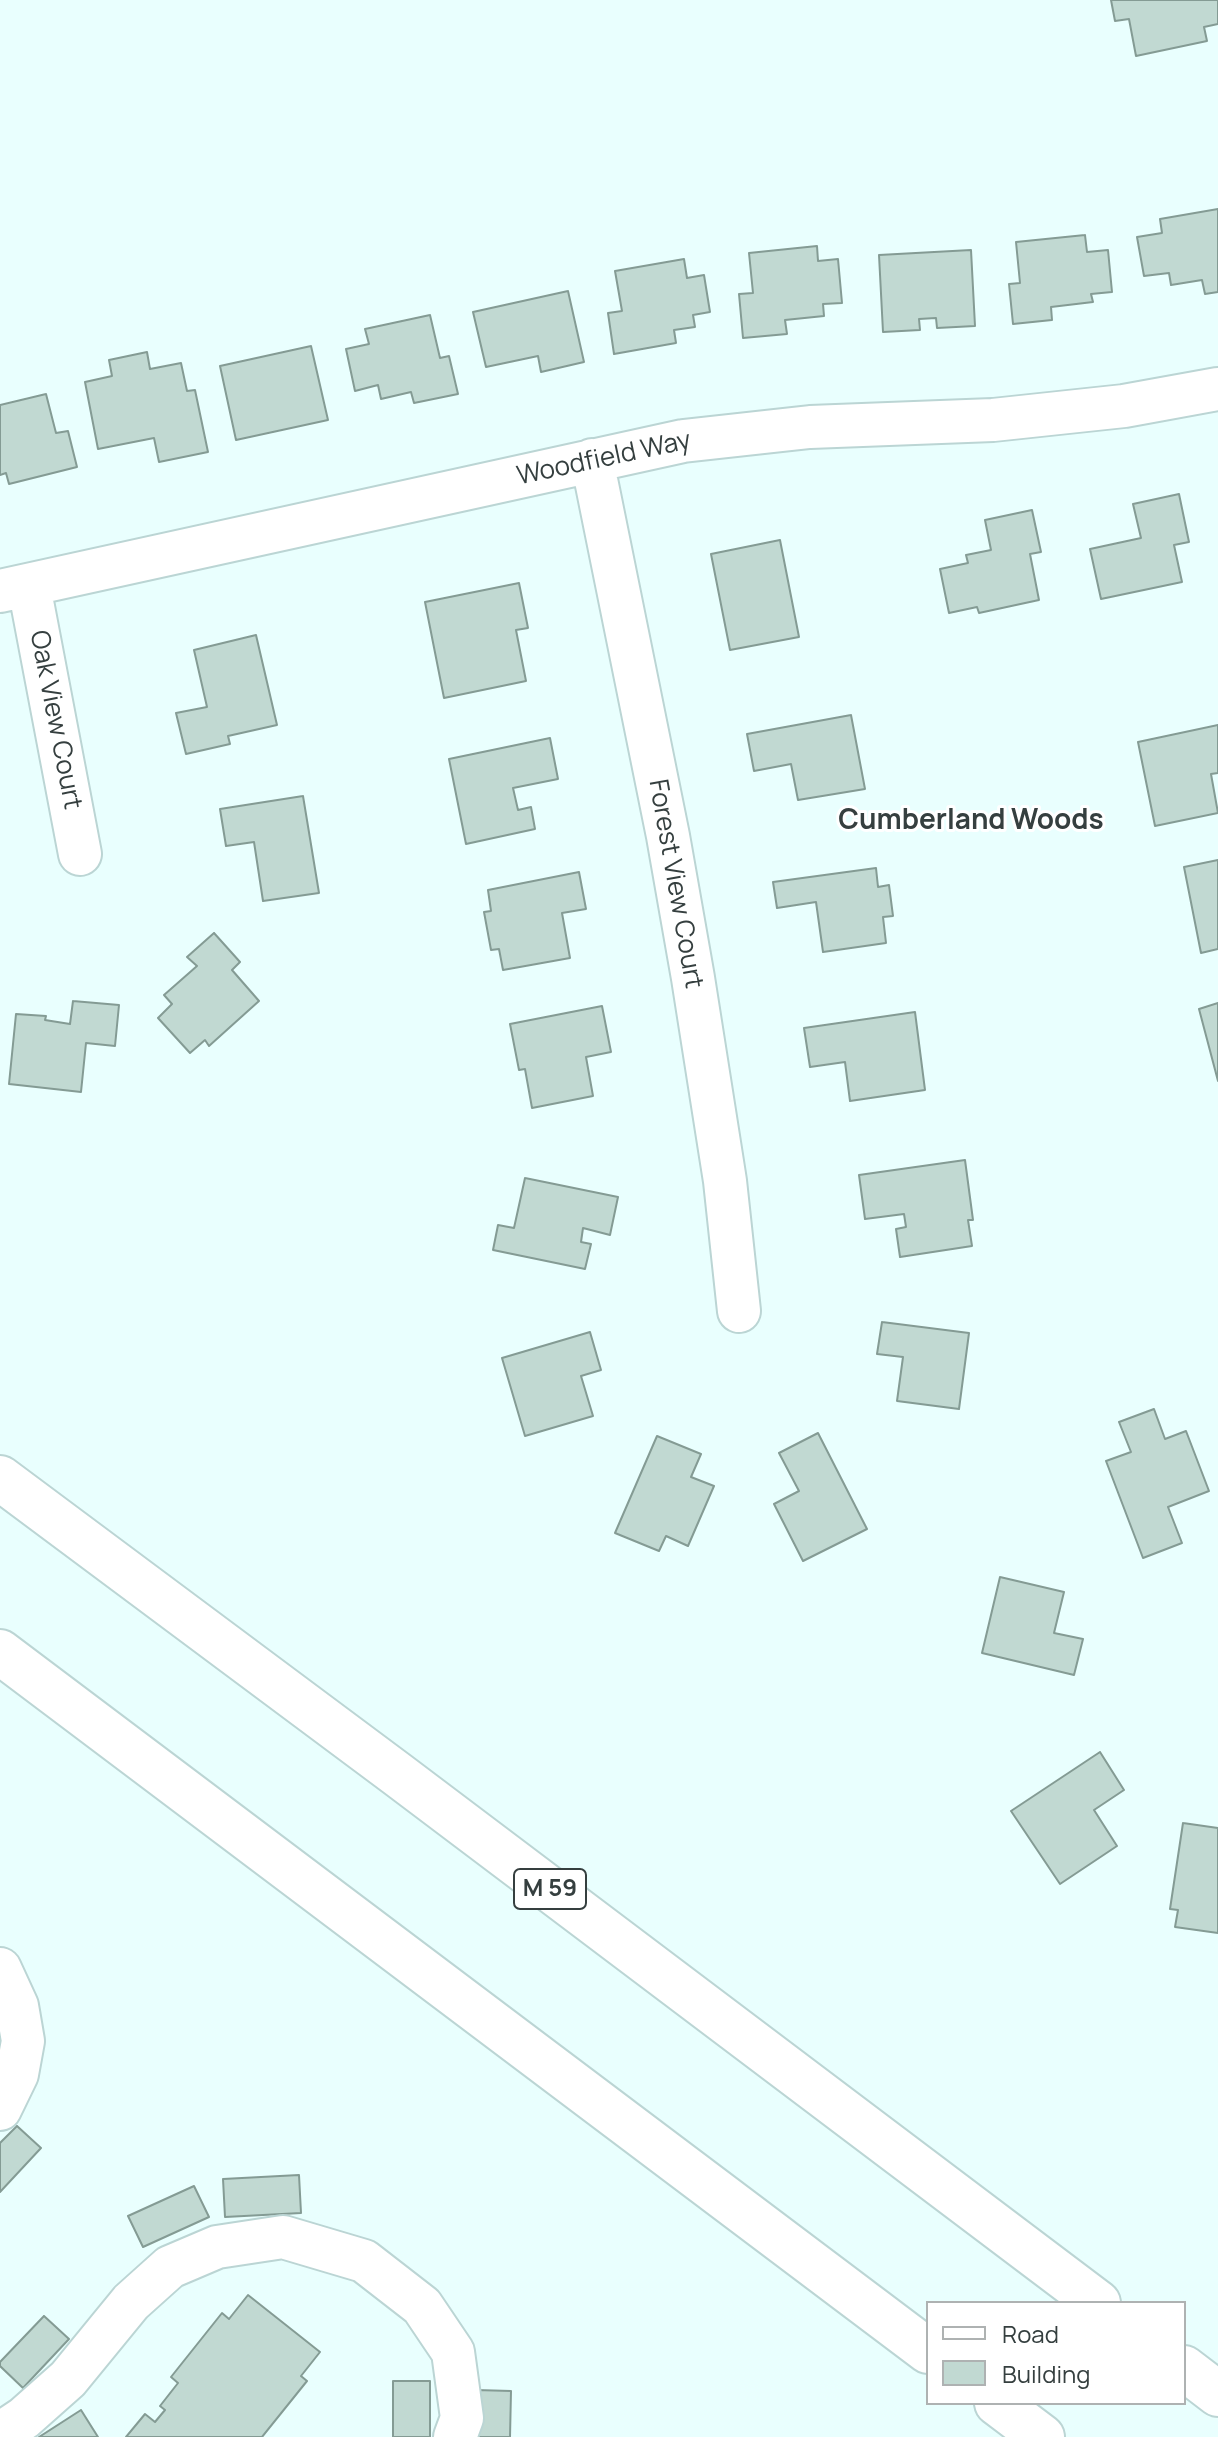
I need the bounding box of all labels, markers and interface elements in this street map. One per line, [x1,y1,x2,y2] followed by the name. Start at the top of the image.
[514,425,694,493] street label: Woodfield Way
[22,628,88,812] street label: Oak View Court
[641,777,709,991] street label: Forest View Court
[838,804,1104,838] district label: Cumberland Woods
[514,1869,586,1909] road number: M 59
[926,2301,1186,2405] legend
[1002,2317,1059,2350] text: Road
[1002,2357,1090,2390] text: Building

